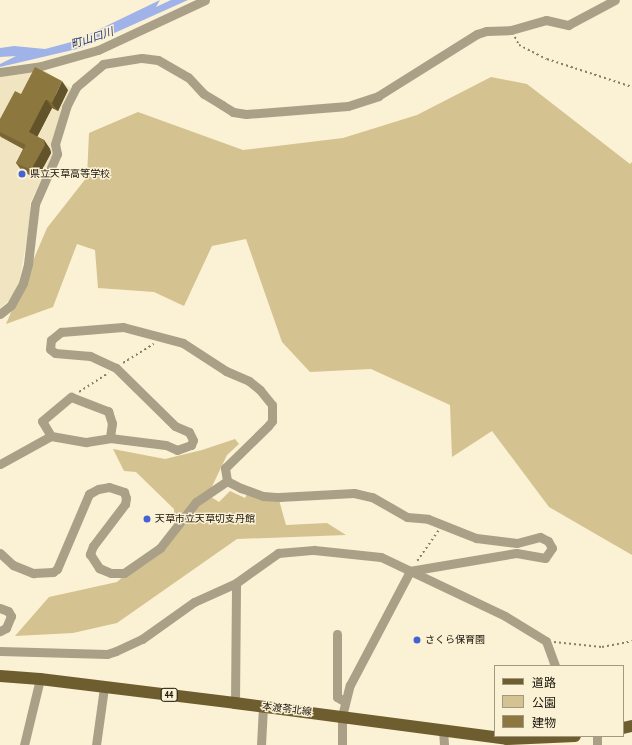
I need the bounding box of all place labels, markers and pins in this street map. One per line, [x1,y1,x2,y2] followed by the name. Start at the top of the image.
[30,168,110,180] place label: 県立天草高等学校
[17,169,27,179] marker: 県立天草高等学校
[155,513,255,525] place label: 天草市立天草切支丹館
[142,514,152,524] marker: 天草市立天草切支丹館
[425,634,485,646] place label: さくら保育園
[412,635,422,645] marker: さくら保育園

